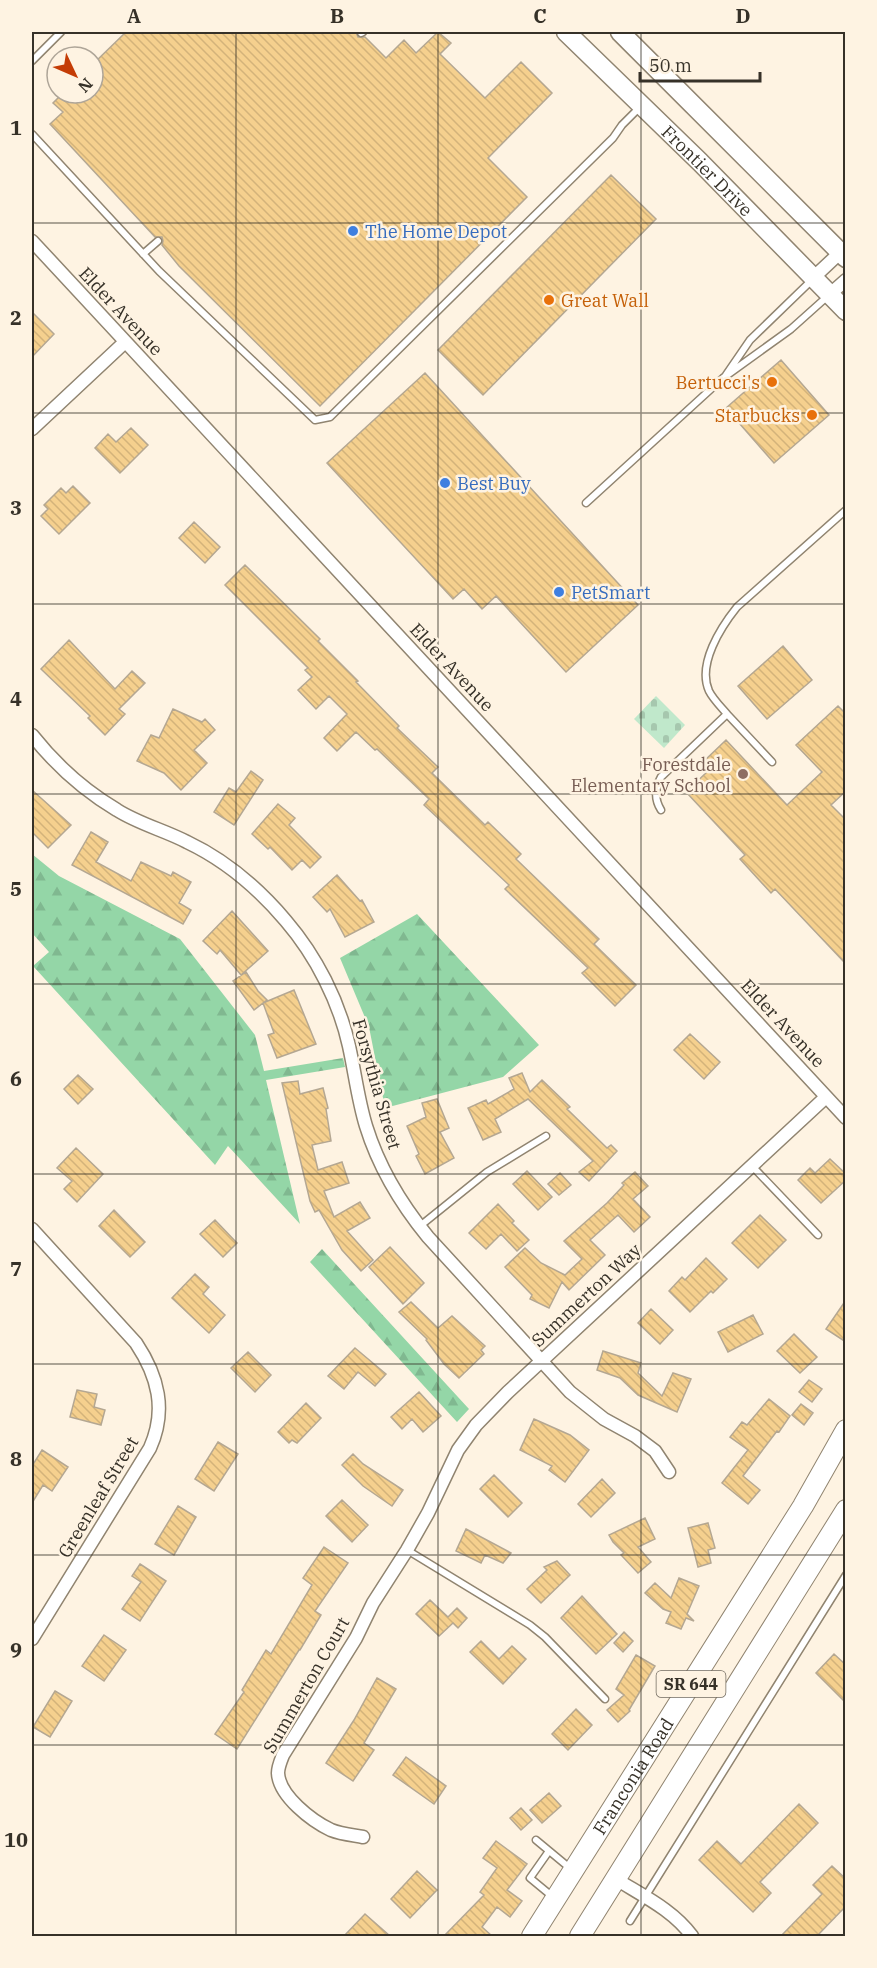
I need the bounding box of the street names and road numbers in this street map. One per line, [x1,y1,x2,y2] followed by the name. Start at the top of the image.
[657,120,758,221] street label: Frontier Drive
[74,262,168,360] street label: Elder Avenue
[405,618,499,716] street label: Elder Avenue
[736,974,830,1072] street label: Elder Avenue
[347,1016,407,1152] street label: Forsythia Street
[526,1238,646,1352] street label: Summerton Way
[53,1432,143,1562] street label: Greenleaf Street
[258,1613,354,1757] street label: Summerton Court
[656,1671,726,1697] road number: SR 644
[587,1713,678,1839] street label: Franconia Road

